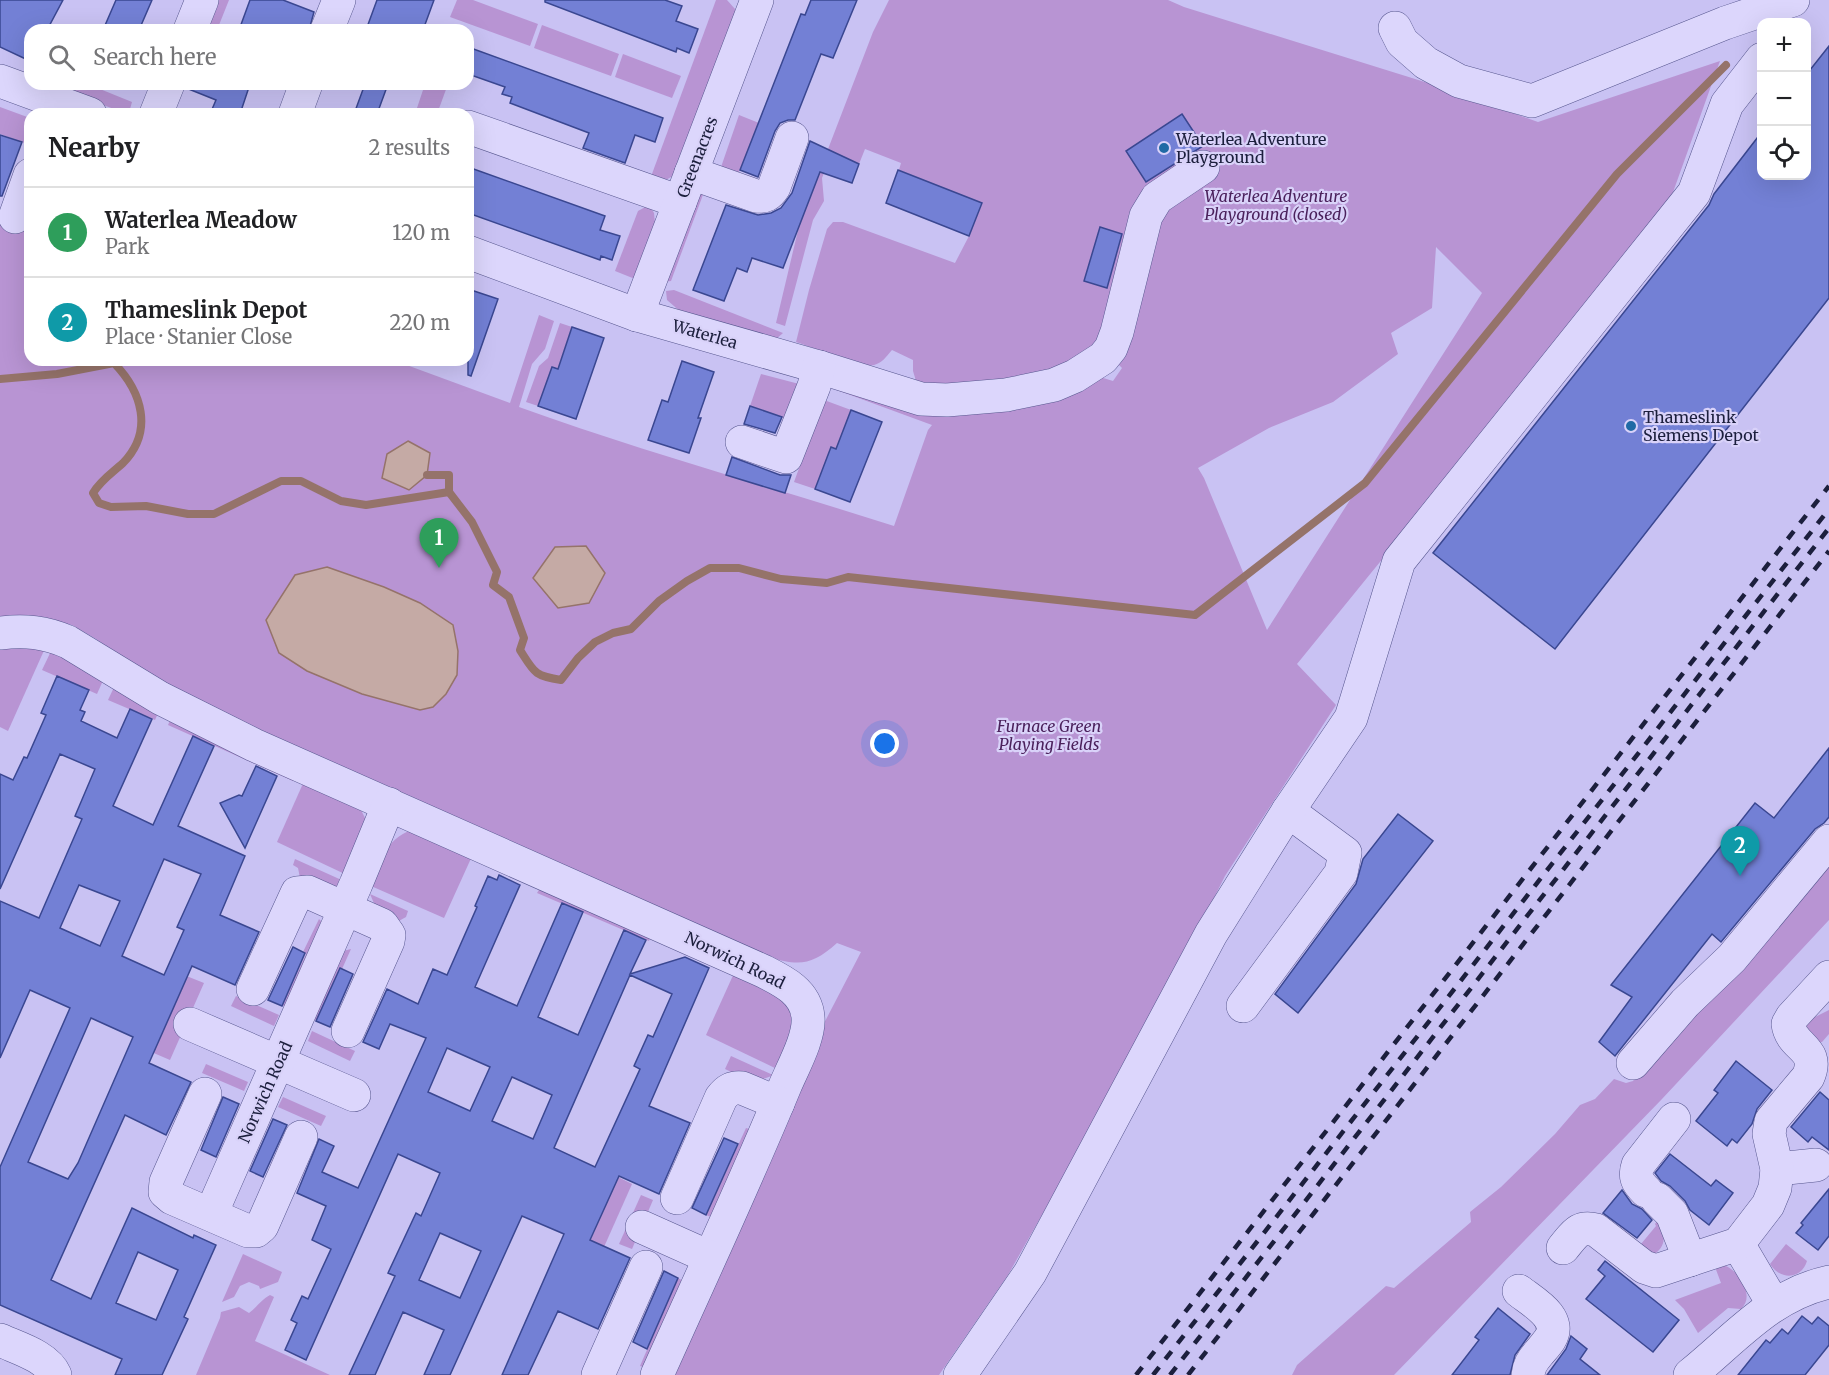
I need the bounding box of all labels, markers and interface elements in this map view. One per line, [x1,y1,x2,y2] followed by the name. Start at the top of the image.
[1757,18,1811,180] map controls
[1757,18,1811,72] button: +
[24,24,474,90] search box
[45,41,78,74] icon: search
[93,43,216,71] text: Search here
[1757,72,1811,126] button: −
[672,113,722,201] street label: Greenacres
[1757,126,1811,180] button: locate
[1175,129,1326,167] place label: Waterlea Adventure Playground
[48,131,140,164] text: Nearby
[368,135,450,160] text: 2 results
[1157,141,1171,155] marker: Waterlea Adventure Playground
[1204,186,1348,224] park label: Waterlea Adventure Playground (closed)
[105,206,297,234] text: Waterlea Meadow
[63,220,72,245] text: 1
[392,220,450,245] text: 120 m
[105,234,149,259] text: Park
[105,296,307,324] text: Thameslink Depot
[62,310,73,335] text: 2
[390,310,450,335] text: 220 m
[669,315,740,353] street label: Waterlea
[105,324,292,349] text: Place · Stanier Close
[1643,407,1759,445] place label: Thameslink Siemens Depot
[1624,419,1638,433] marker: Thameslink Siemens Depot
[420,518,458,568] pin: 1
[996,716,1101,754] park label: Furnace Green Playing Fields
[870,729,899,758] your location
[1720,826,1760,876] pin: 2
[682,927,789,993] street label: Norwich Road
[234,1038,296,1146] street label: Norwich Road

